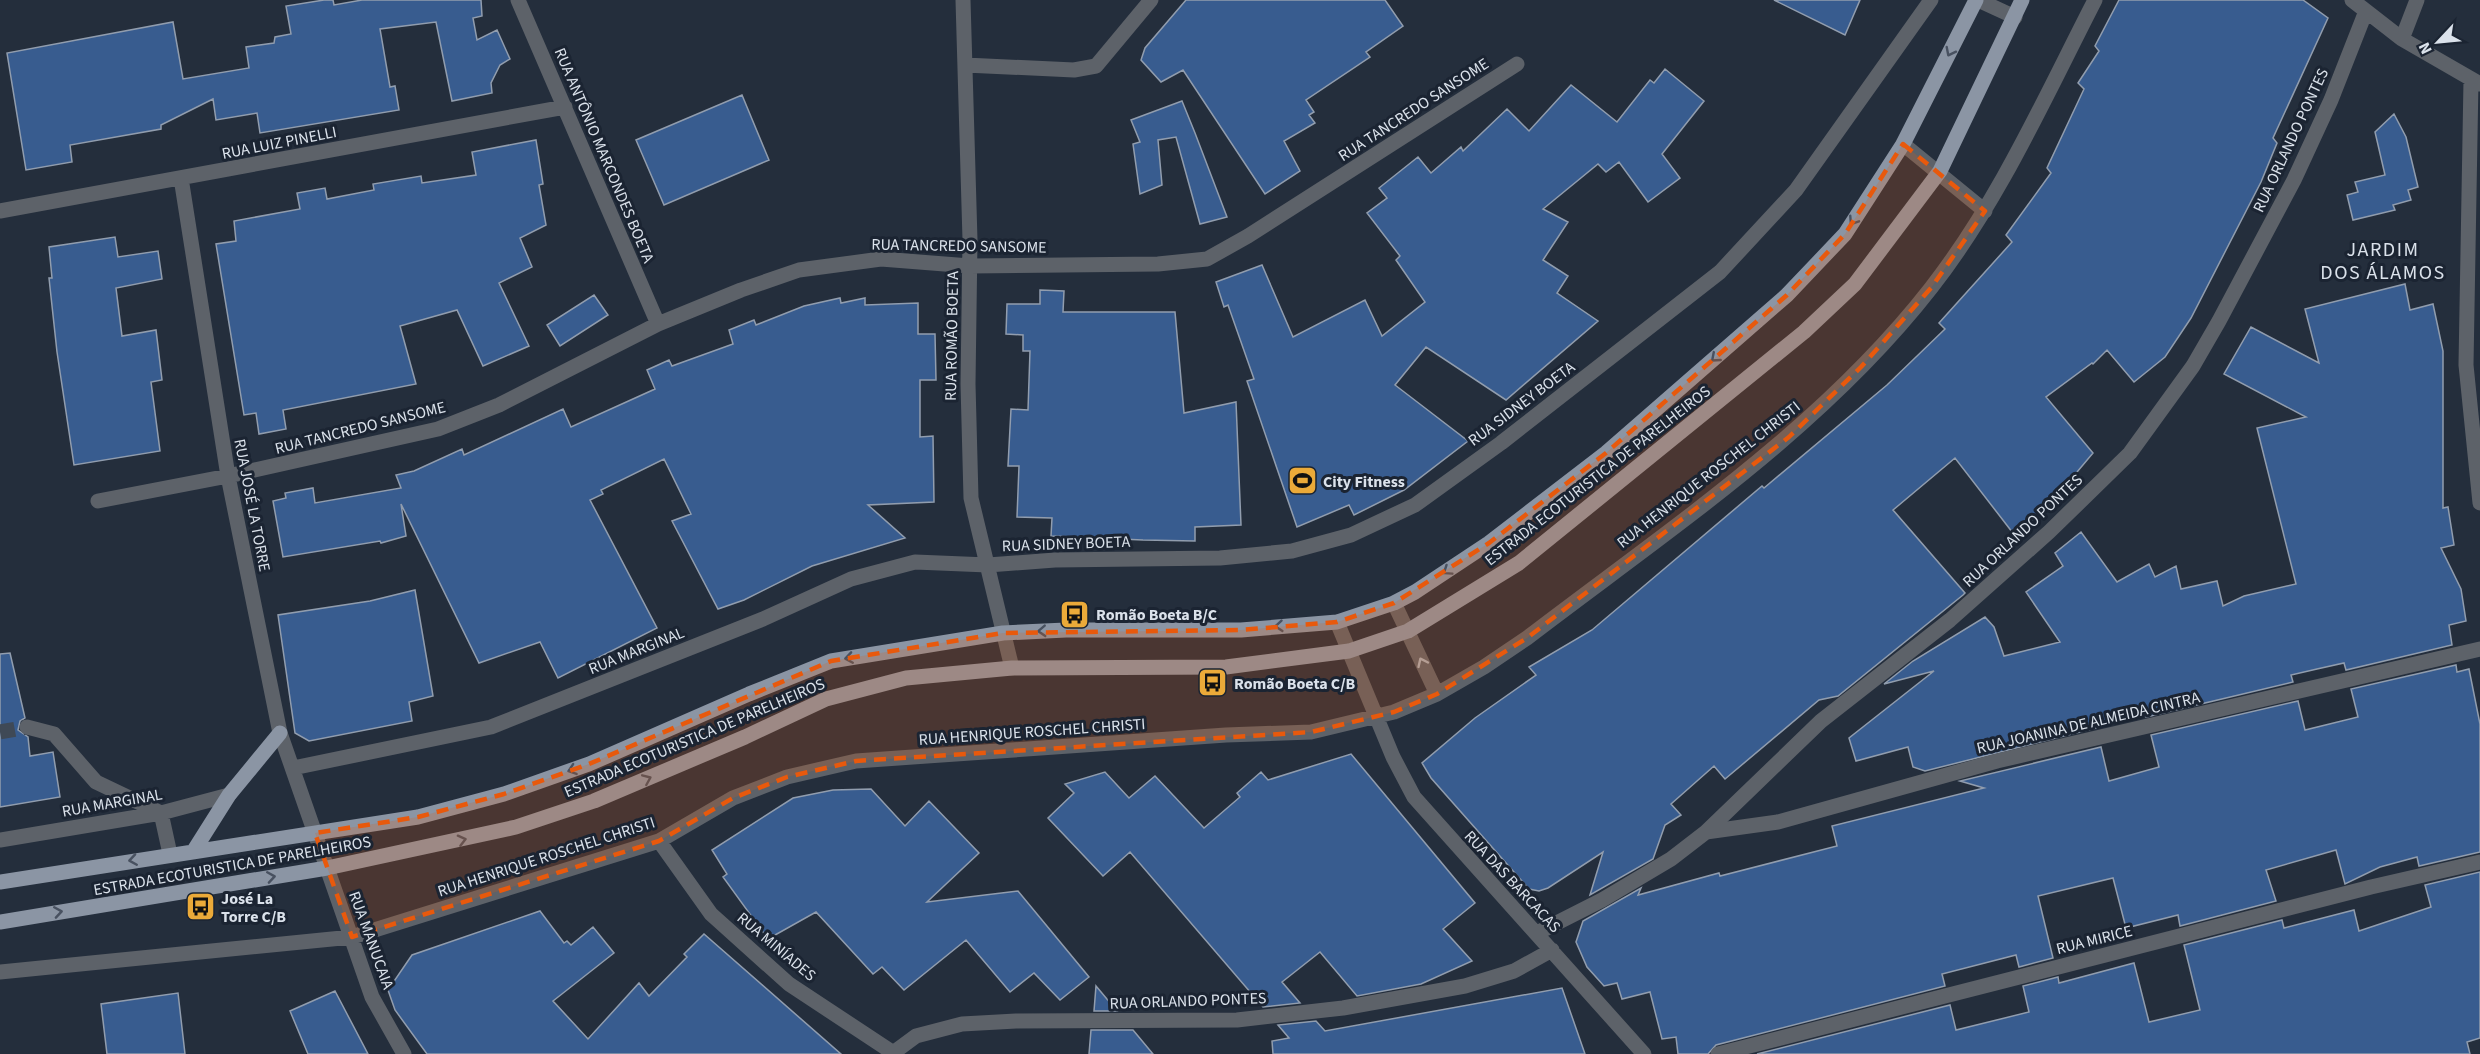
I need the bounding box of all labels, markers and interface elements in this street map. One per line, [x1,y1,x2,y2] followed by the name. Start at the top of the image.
[2408,12,2468,72] north arrow
[2413,39,2438,58] text: N
[549,45,660,267] street label: RUA ANTÔNIO MARCONDES BOETA
[1945,46,1957,57] one-way arrow
[1334,53,1493,167] street label: RUA TANCREDO SANSOME
[2248,65,2334,216] street label: RUA ORLANDO PONTES
[220,121,338,165] street label: RUA LUIZ PINELLI
[1849,215,1860,226] one-way arrow
[871,233,1047,259] street label: RUA TANCREDO SANSOME
[2320,236,2446,287] district label: JARDIM DOS ÁLAMOS
[940,271,964,401] street label: RUA ROMÃO BOETA
[1711,351,1721,362] one-way arrow
[1464,356,1580,451] street label: RUA SIDNEY BOETA
[1480,381,1715,571] street label: ESTRADA ECOTURISTICA DE PARELHEIROS
[273,396,448,460] street label: RUA TANCREDO SANSOME
[1612,396,1805,553] street label: RUA HENRIQUE ROSCHEL CHRISTI
[228,437,276,573] street label: RUA JOSÉ LA TORRE
[1286,465,1318,497] sports icon: City Fitness
[1958,469,2088,592] street label: RUA ORLANDO PONTES
[1323,471,1405,493] place label: City Fitness
[1002,531,1131,557] street label: RUA SIDNEY BOETA
[1443,564,1454,575] one-way arrow
[1059,598,1091,630] bus stop icon: Romão Boeta B/C
[1096,604,1217,626] place label: Romão Boeta B/C
[1274,620,1283,633] one-way arrow
[585,622,688,680] street label: RUA MARGINAL
[1038,624,1047,637] one-way arrow
[845,652,854,664] one-way arrow
[1418,658,1430,669] one-way arrow
[1197,667,1229,699] bus stop icon: Romão Boeta C/B
[561,673,828,803] street label: ESTRADA ECOTURISTICA DE PARELHEIROS
[1234,673,1356,695] place label: Romão Boeta C/B
[1974,686,2202,759] street label: RUA JOANINA DE ALMEIDA CINTRA
[918,713,1146,751] street label: RUA HENRIQUE ROSCHEL CHRISTI
[567,763,577,776] one-way arrow
[641,774,652,786] one-way arrow
[60,783,164,823] street label: RUA MARGINAL
[435,811,658,903] street label: RUA HENRIQUE ROSCHEL CHRISTI
[1459,826,1565,938] street label: RUA DAS BARCACAS
[92,831,373,901] street label: ESTRADA ECOTURISTICA DE PARELHEIROS
[457,835,467,848] one-way arrow
[128,854,137,866] one-way arrow
[266,872,275,884] one-way arrow
[221,888,286,928] place label: José La Torre C/B
[343,888,399,993] street label: RUA MANUCAIA
[184,891,216,923] bus stop icon: José La Torre C/B
[53,907,62,919] one-way arrow
[732,907,821,986] street label: RUA MINÍADES
[2054,920,2135,960] street label: RUA MIRICE
[1109,987,1267,1015] street label: RUA ORLANDO PONTES

